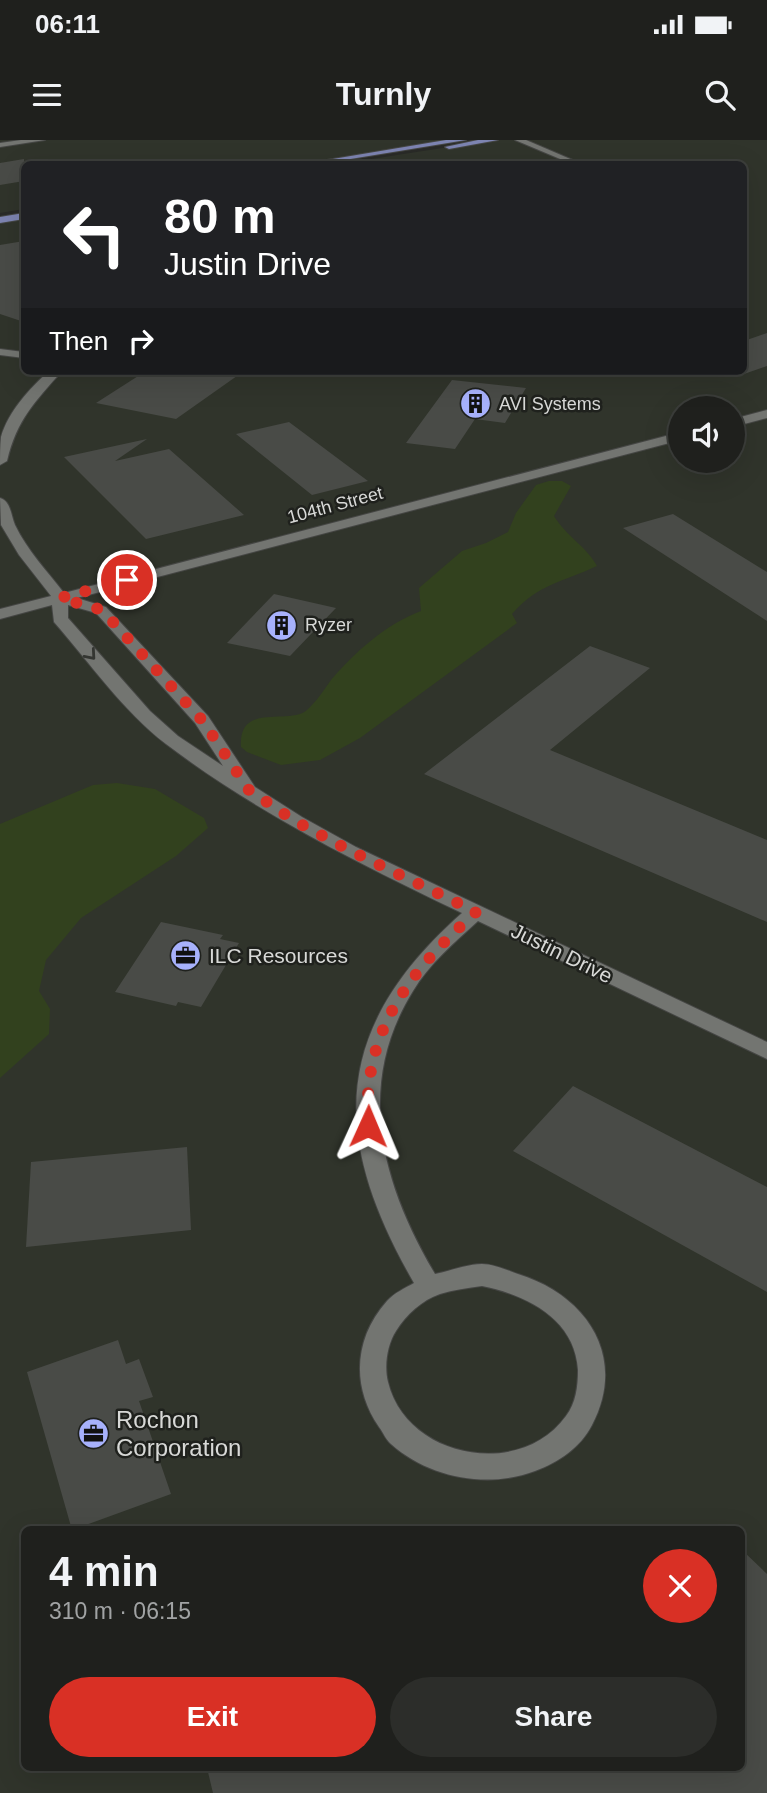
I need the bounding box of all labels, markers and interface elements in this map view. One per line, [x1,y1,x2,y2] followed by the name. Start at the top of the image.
[35,9,100,39] text: 06:11
[28,76,66,114] icon: menu
[336,76,431,112] text: Turnly
[701,76,739,114] icon: search
[49,189,140,280] icon: left
[164,189,276,243] text: 80 m
[164,246,331,282] text: Justin Drive
[122,322,160,360] icon: right
[49,326,108,356] text: Then
[459,387,493,421] building icon: AVI Systems
[499,394,601,414] place label: AVI Systems
[668,396,745,473] map controls
[668,396,745,473] button: sound
[285,483,385,527] street label: 104th Street
[97,550,157,610] pin
[108,561,146,599] icon: arrive
[265,608,299,642] building icon: Ryzer
[305,615,352,635] place label: Ryzer
[83,646,95,659] one-way arrow
[508,919,616,987] street label: Justin Drive
[169,938,203,972] office icon: ILC Resources
[209,944,348,967] place label: ILC Resources
[331,1089,405,1163] position arrow
[116,1406,241,1461] place label: Rochon Corporation
[76,1416,110,1450] office icon: Rochon Corporation
[49,1548,159,1595] text: 4 min
[643,1549,717,1623] button: close
[49,1598,191,1624] text: 310 m · 06:15
[49,1677,376,1757] button: Exit
[390,1677,717,1757] button: Share

